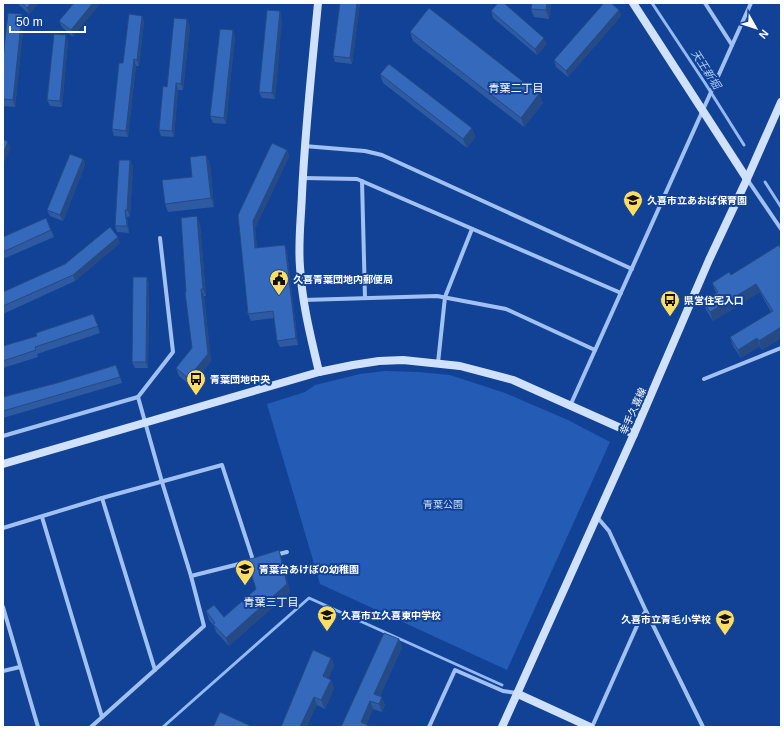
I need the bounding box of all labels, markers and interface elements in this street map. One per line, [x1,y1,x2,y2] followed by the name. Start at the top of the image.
[10,8,85,34] scale bar
[736,8,776,48] north arrow
[16,15,43,29] text: 50 m
[757,27,771,41] text: N
[689,47,724,92] water label: 天王新堀
[489,82,544,94] district label: 青葉二丁目
[622,189,644,217] school or university icon: 久喜市立あおば保育園
[647,195,747,206] place label: 久喜市立あおば保育園
[268,268,290,296] public building icon: 久喜青葉団地内郵便局
[293,274,393,285] place label: 久喜青葉団地内郵便局
[659,289,681,317] bus stop icon: 県営住宅入口
[684,295,744,306] place label: 県営住宅入口
[185,368,207,396] bus stop icon: 青葉団地中央
[210,374,271,385] place label: 青葉団地中央
[618,386,648,436] street label: 幸手久喜線
[423,499,463,510] park label: 青葉公園
[234,558,256,586] school or university icon: 青葉台あけぼの幼稚園
[259,564,359,575] place label: 青葉台あけぼの幼稚園
[244,596,299,608] district label: 青葉三丁目
[316,604,338,632] school or university icon: 久喜市立久喜東中学校
[714,608,736,636] school or university icon: 久喜市立青毛小学校
[341,610,441,621] place label: 久喜市立久喜東中学校
[621,614,711,625] place label: 久喜市立青毛小学校

